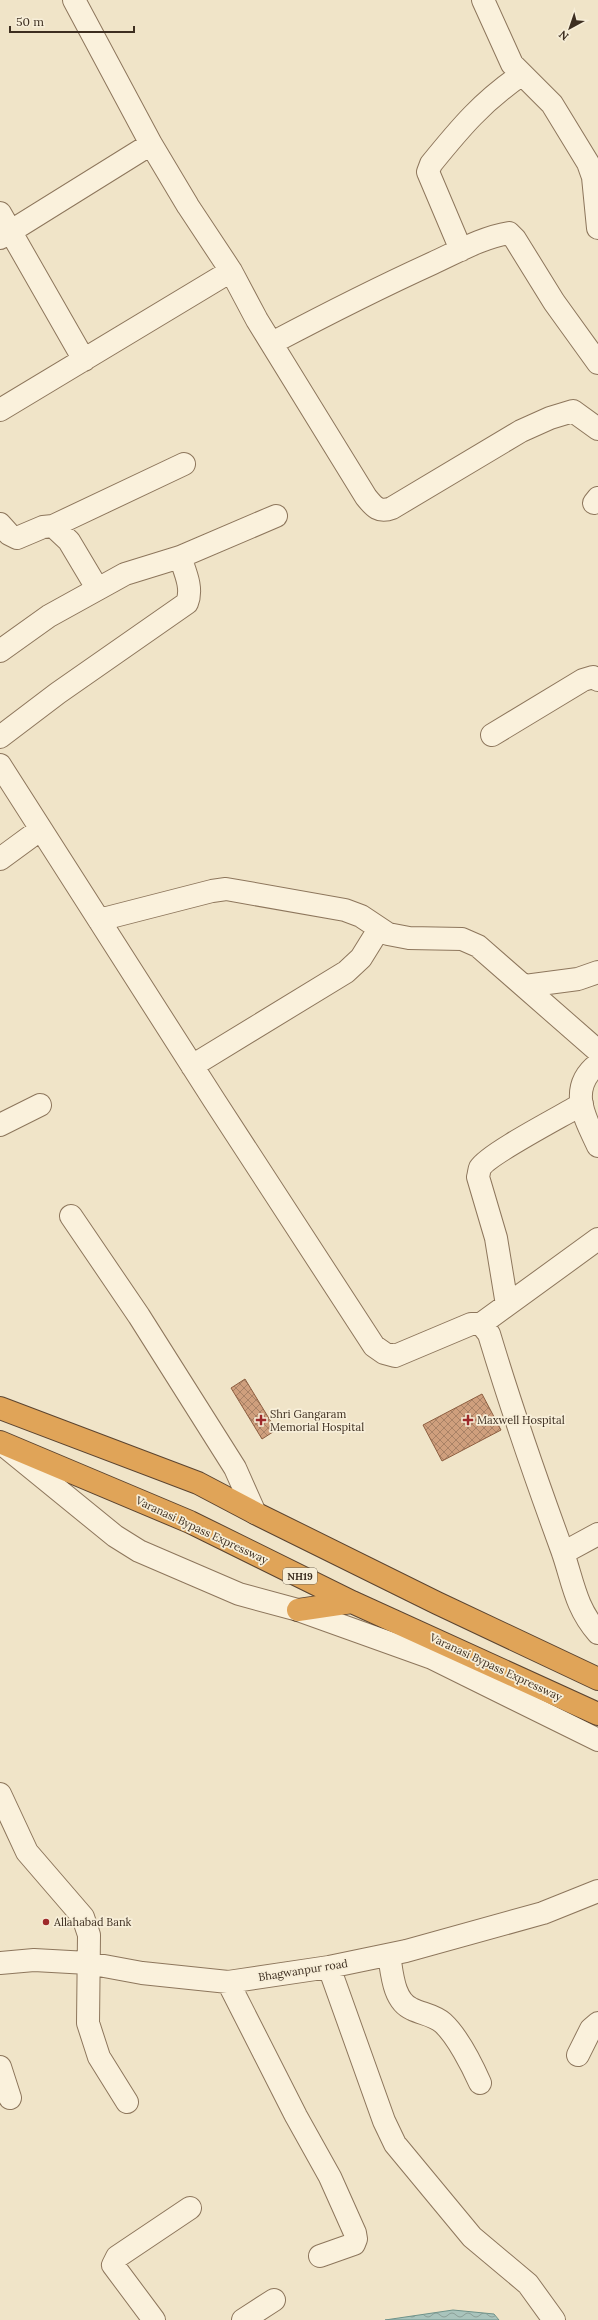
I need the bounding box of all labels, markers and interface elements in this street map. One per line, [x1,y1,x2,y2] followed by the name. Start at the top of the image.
[10,8,134,34] scale bar
[550,8,590,48] north arrow
[16,14,44,29] text: 50 m
[555,27,571,44] text: N
[270,1407,364,1434] place label: Shri Gangaram Memorial Hospital
[477,1413,565,1427] place label: Maxwell Hospital
[255,1414,267,1426] marker: Shri Gangaram Memorial Hospital
[462,1414,474,1426] marker: Maxwell Hospital
[133,1493,271,1567] street label: Varanasi Bypass Expressway
[283,1568,317,1584] road number: NH19
[427,1630,565,1704] street label: Varanasi Bypass Expressway
[53,1915,132,1929] place label: Allahabad Bank
[41,1917,51,1927] marker: Allahabad Bank
[257,1956,349,1984] street label: Bhagwanpur road

